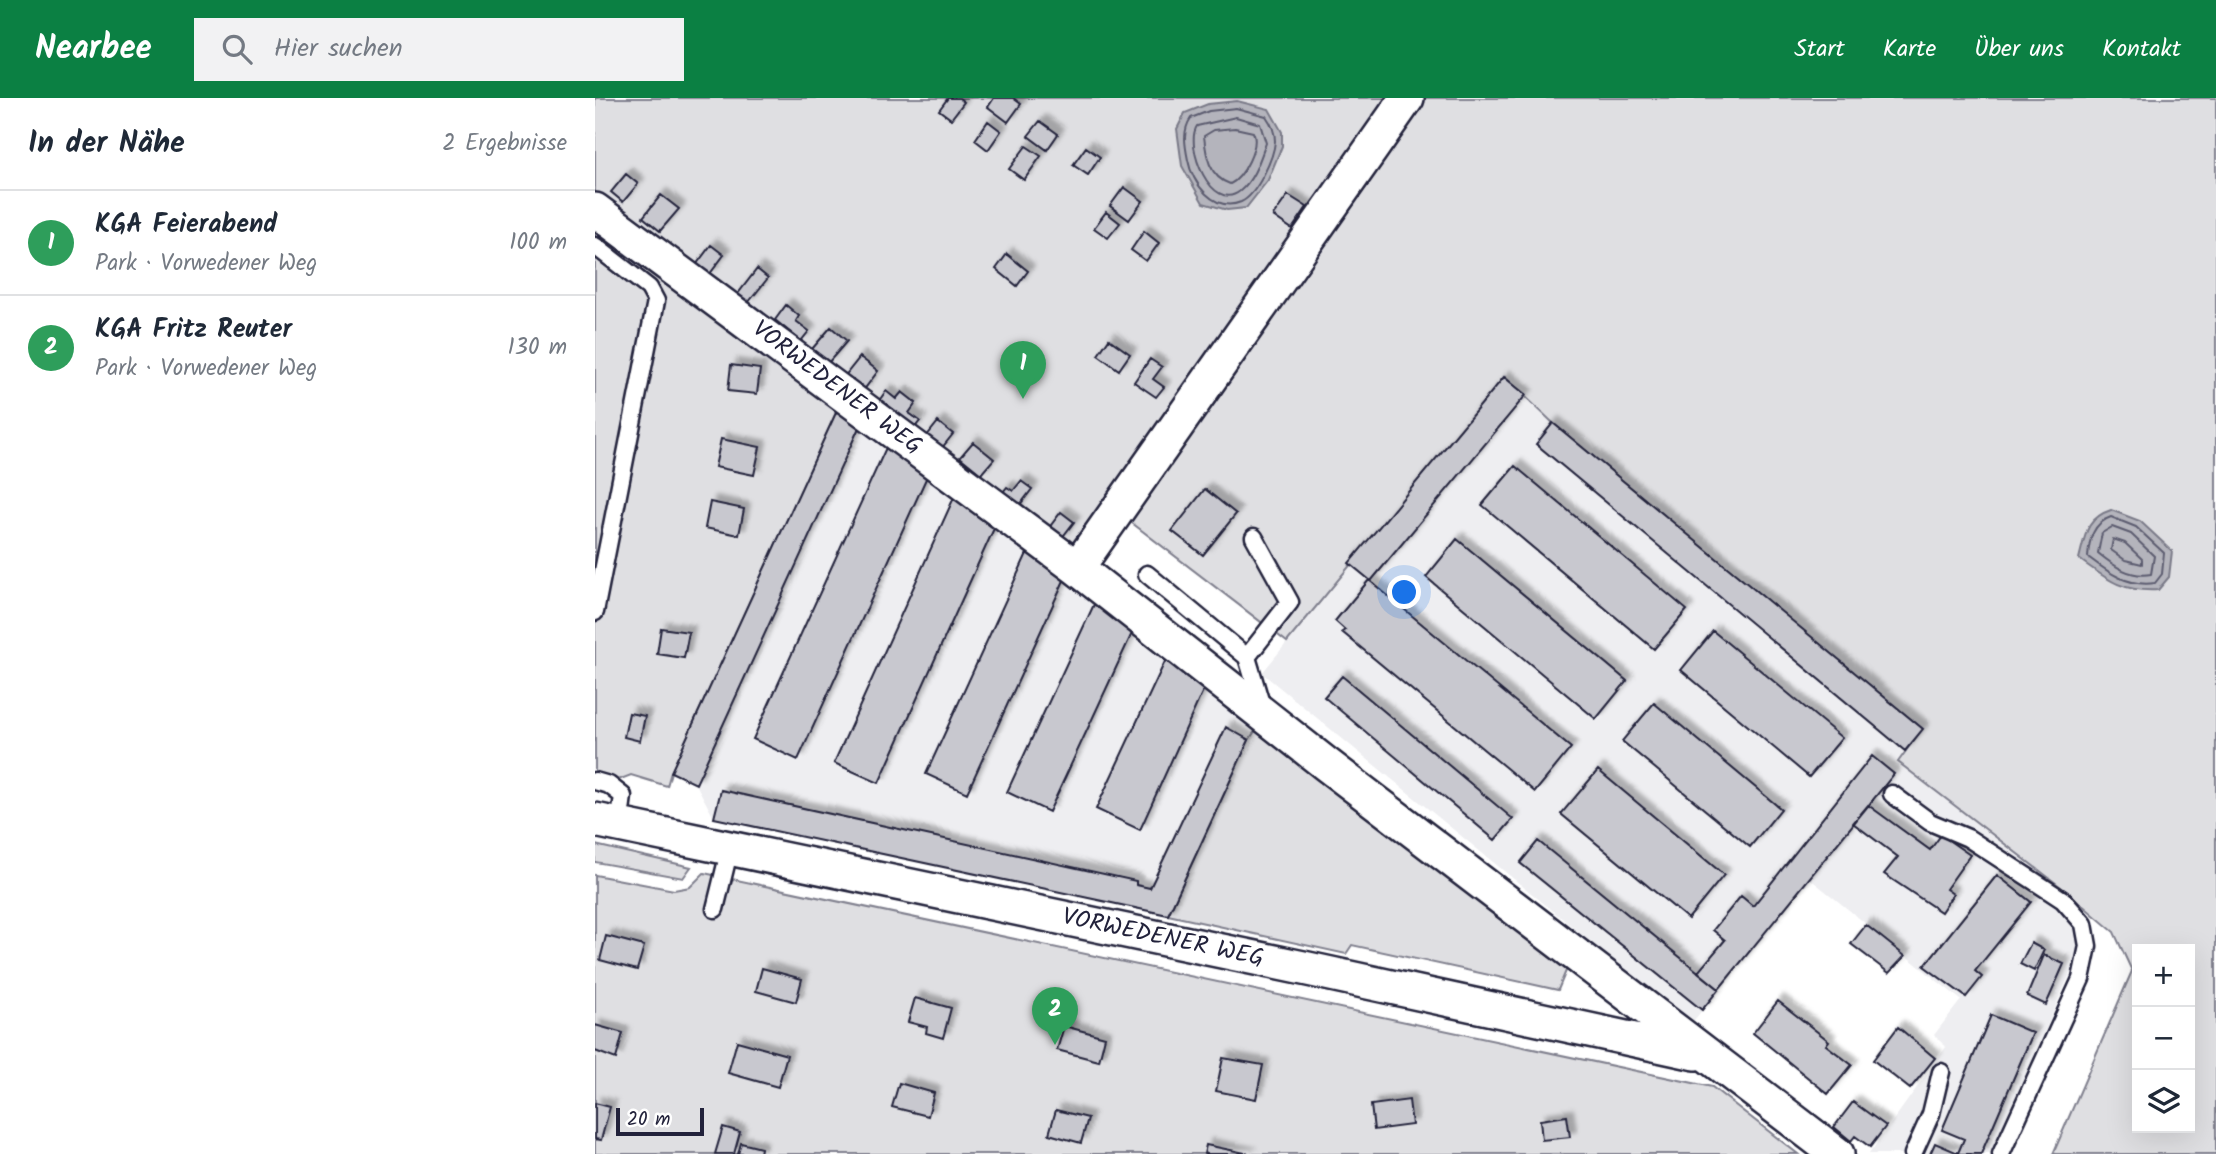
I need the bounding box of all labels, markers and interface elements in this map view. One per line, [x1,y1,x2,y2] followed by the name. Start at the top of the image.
[194,18,684,81] search box
[35,23,152,76] text: Nearbee
[274,28,403,70] text: Hier suchen
[218,30,256,68] icon: search
[1794,30,1845,69] text: Start
[1883,30,1936,69] text: Karte
[1974,30,2064,69] text: Über uns
[2102,30,2181,69] text: Kontakt
[28,120,185,168] text: In der Nähe
[442,126,567,162] text: 2 Ergebnisse
[95,204,277,246] text: KGA Feierabend
[48,225,54,261] text: 1
[509,225,567,261] text: 100 m
[95,246,317,282] text: Park · Vorwedener Weg
[95,309,292,351] text: KGA Fritz Reuter
[743,311,931,465] street label: VORWEDENER WEG
[44,330,58,366] text: 2
[508,330,567,366] text: 130 m
[1000,341,1046,399] pin: 1
[95,351,317,387] text: Park · Vorwedener Weg
[1387,575,1421,609] your location
[1059,898,1267,978] street label: VORWEDENER WEG
[2132,944,2195,1133] map controls
[2132,944,2195,1007] button: +
[1032,987,1078,1045] pin: 2
[2132,1007,2195,1070] button: −
[2132,1070,2195,1133] button: layers
[616,1105,703,1137] scale bar
[627,1105,670,1135] text: 20 m

